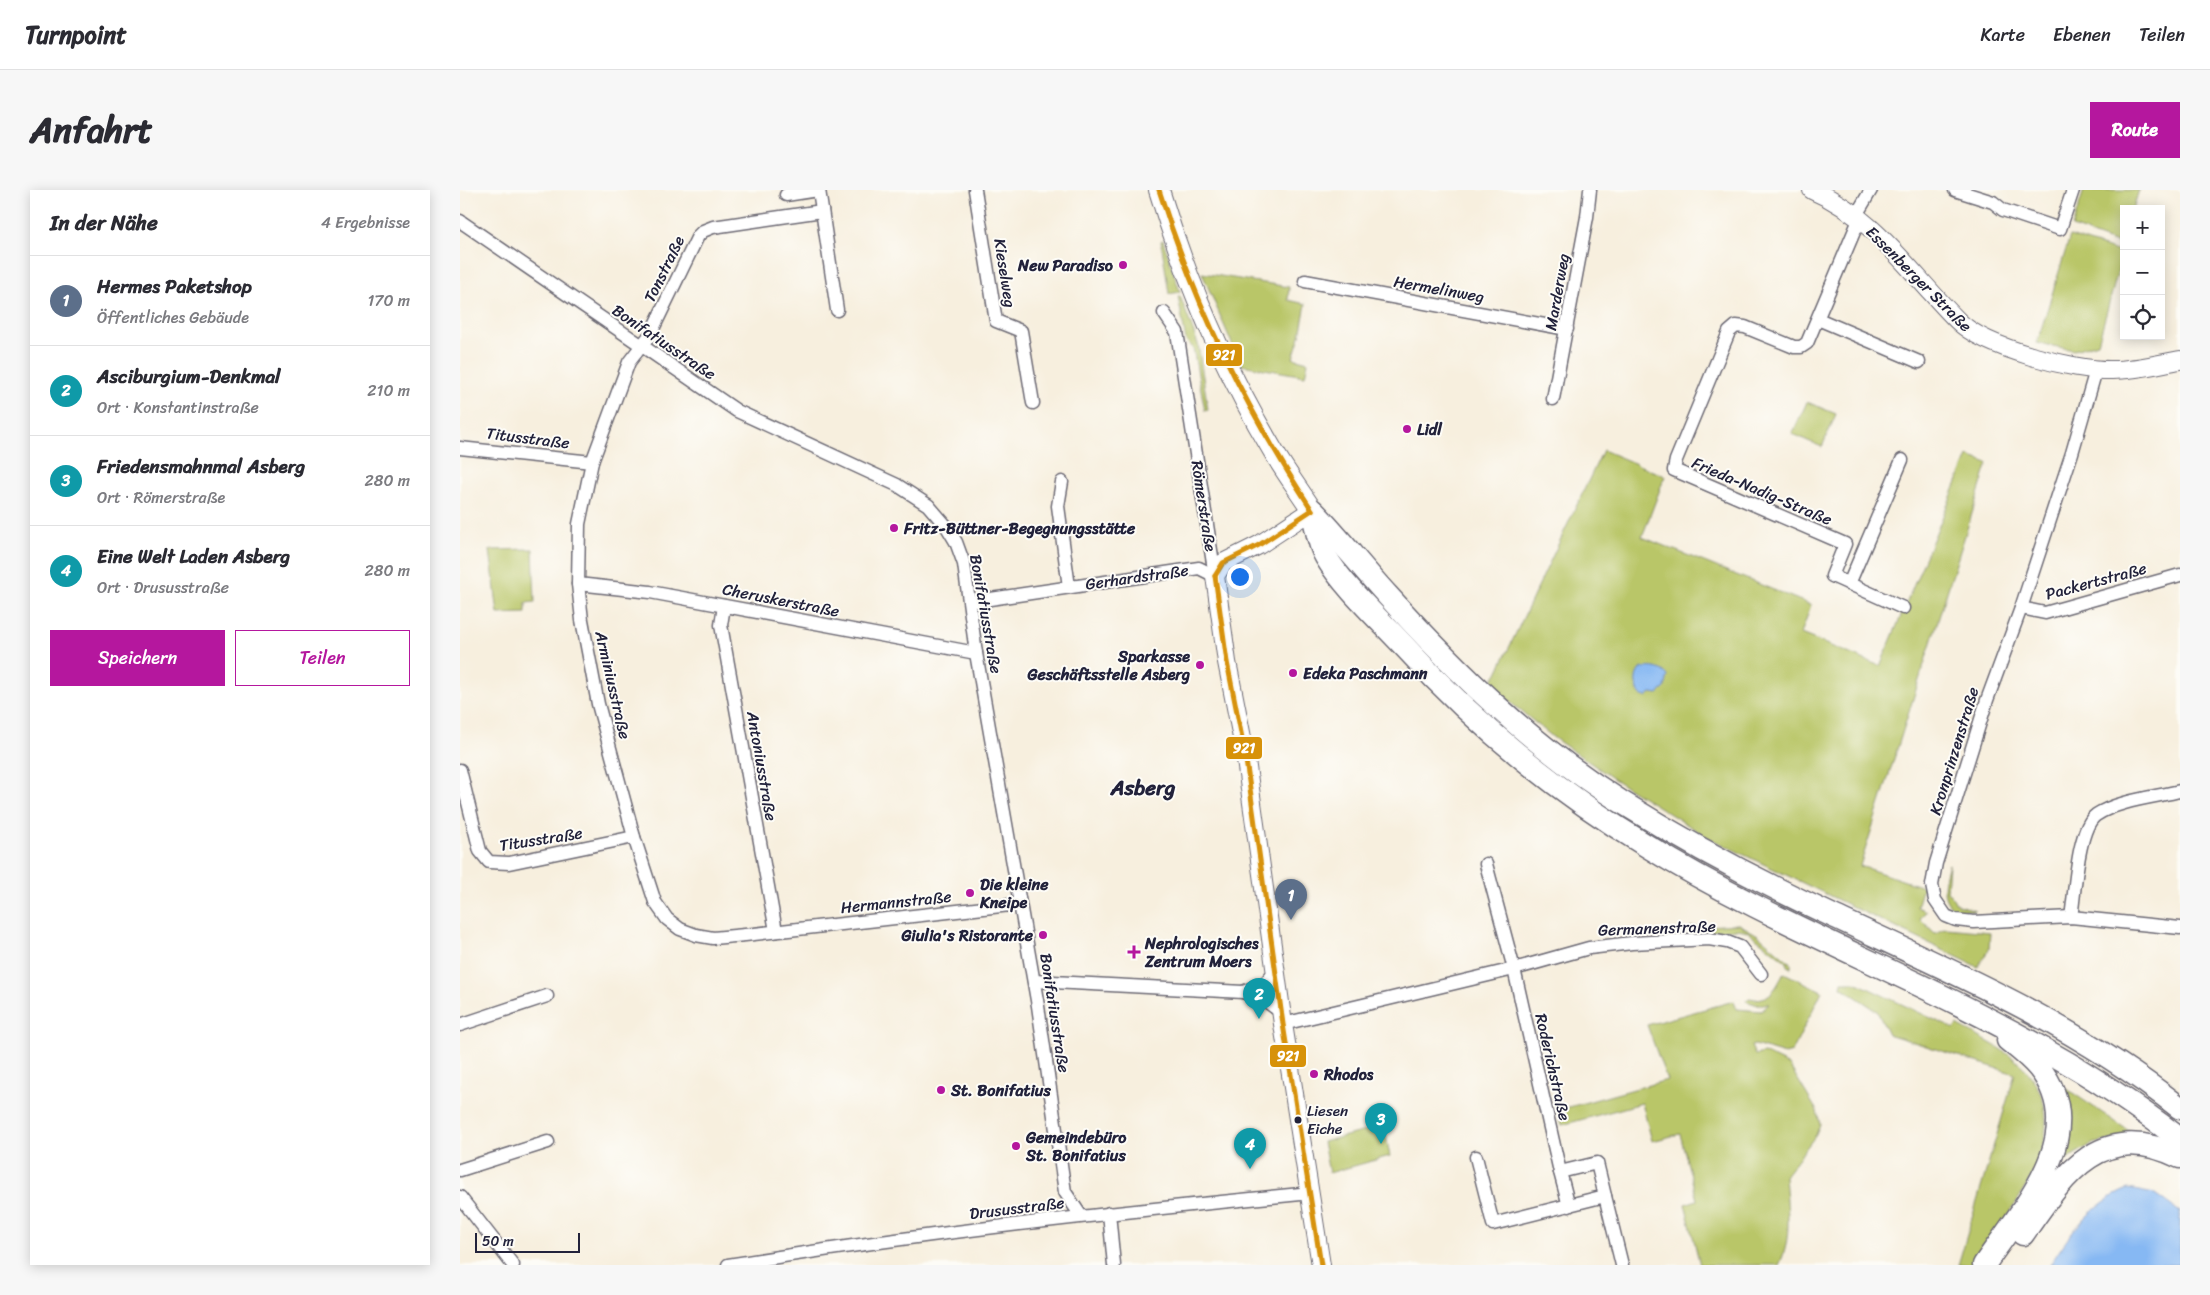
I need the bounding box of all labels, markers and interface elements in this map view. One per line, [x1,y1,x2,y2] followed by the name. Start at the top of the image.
[25,14,127,56] text: Turnpoint
[1981,19,2025,51] text: Karte
[2053,19,2111,51] text: Ebenen
[2139,19,2185,51] text: Teilen
[30,99,153,161] text: Anfahrt
[2090,102,2180,158] button: Route
[50,204,158,242] text: In der Nähe
[2120,205,2165,340] map controls
[2120,205,2165,250] button: +
[321,208,410,237] text: 4 Ergebnisse
[1859,219,1979,339] street label: Essenberger Straße
[635,230,693,307] street label: Tonstraße
[985,236,1025,310] street label: Kieselweg
[2120,250,2165,295] button: −
[1017,251,1114,280] place label: New Paradiso
[1536,251,1578,333] street label: Marderweg
[1117,259,1129,271] marker: New Paradiso
[1391,267,1487,311] street label: Hermelinweg
[97,270,252,303] text: Hermes Paketshop
[63,286,69,315] text: 1
[367,286,410,315] text: 170 m
[2120,295,2165,340] button: locate
[606,296,722,388] street label: Bonifatiusstraße
[97,303,249,332] text: Öffentliches Gebäude
[1205,343,1243,367] line badge: 921
[1213,343,1235,368] text: 921
[97,360,280,393] text: Asciburgium-Denkmal
[61,376,71,405] text: 2
[367,376,410,405] text: 210 m
[97,393,259,422] text: Ort · Konstantinstraße
[1417,415,1443,444] place label: Lidl
[485,419,571,457] street label: Titusstraße
[1401,423,1413,435] marker: Lidl
[1687,448,1837,534] street label: Frieda-Nadig-Straße
[97,450,305,483] text: Friedensmahnmal Asberg
[1182,458,1226,554] street label: Römerstraße
[62,466,70,495] text: 3
[365,466,410,495] text: 280 m
[97,483,225,512] text: Ort · Römerstraße
[903,514,1136,543] place label: Fritz-Büttner-Begegnungsstätte
[888,522,900,534] marker: Fritz-Büttner-Begegnungsstätte
[97,540,290,573] text: Eine Welt Laden Asberg
[961,552,1011,676] street label: Bonifatiusstraße
[2042,554,2150,608] street label: Packertstraße
[1084,555,1190,599] street label: Gerhardstraße
[61,556,71,585] text: 4
[365,556,410,585] text: 280 m
[1227,564,1253,590] your location
[97,573,229,602] text: Ort · Drususstraße
[720,574,842,626] street label: Cheruskerstraße
[586,627,640,742] street label: Arminiusstraße
[50,630,225,686] button: Speichern
[235,630,410,686] button: Teilen
[1026,642,1190,689] place label: Sparkasse Geschäftsstelle Asberg
[1194,659,1206,671] marker: Sparkasse Geschäftsstelle Asberg
[1303,659,1428,688] place label: Edeka Paschmann
[1287,667,1299,679] marker: Edeka Paschmann
[1921,683,1987,819] street label: Kronprinzenstraße
[738,708,786,823] street label: Antoniusstraße
[1225,736,1263,760] line badge: 921
[1233,736,1255,761] text: 921
[1110,769,1176,807] district label: Asberg
[497,818,585,860] street label: Titusstraße
[979,870,1049,917] place label: Die kleine Kneipe
[1275,879,1307,920] pin: 1
[839,882,953,922] street label: Hermannstraße
[964,887,976,899] marker: Die kleine Kneipe
[1598,911,1716,945] street label: Germanenstraße
[900,921,1034,950] place label: Giulia's Ristorante
[1037,929,1049,941] marker: Giulia's Ristorante
[1144,929,1259,976] place label: Nephrologisches Zentrum Moers
[1127,945,1141,959] marker: Nephrologisches Zentrum Moers
[1031,951,1079,1075] street label: Bonifatiusstraße
[1243,978,1275,1019] pin: 2
[1527,1010,1579,1124] street label: Roderichstraße
[1269,1044,1307,1068] line badge: 921
[1277,1044,1299,1069] text: 921
[1323,1060,1374,1089] place label: Rhodos
[1308,1068,1320,1080] marker: Rhodos
[950,1076,1051,1105] place label: St. Bonifatius
[935,1084,947,1096] marker: St. Bonifatius
[1307,1098,1348,1142] place label: Liesen Eiche
[1365,1103,1397,1144] pin: 3
[1293,1115,1303,1125] marker: Liesen Eiche
[1025,1123,1127,1170] place label: Gemeindebüro St. Bonifatius
[1234,1128,1266,1169] pin: 4
[1010,1140,1022,1152] marker: Gemeindebüro St. Bonifatius
[968,1188,1066,1228] street label: Drususstraße
[482,1229,514,1254] text: 50 m
[475,1230,580,1253] scale bar

